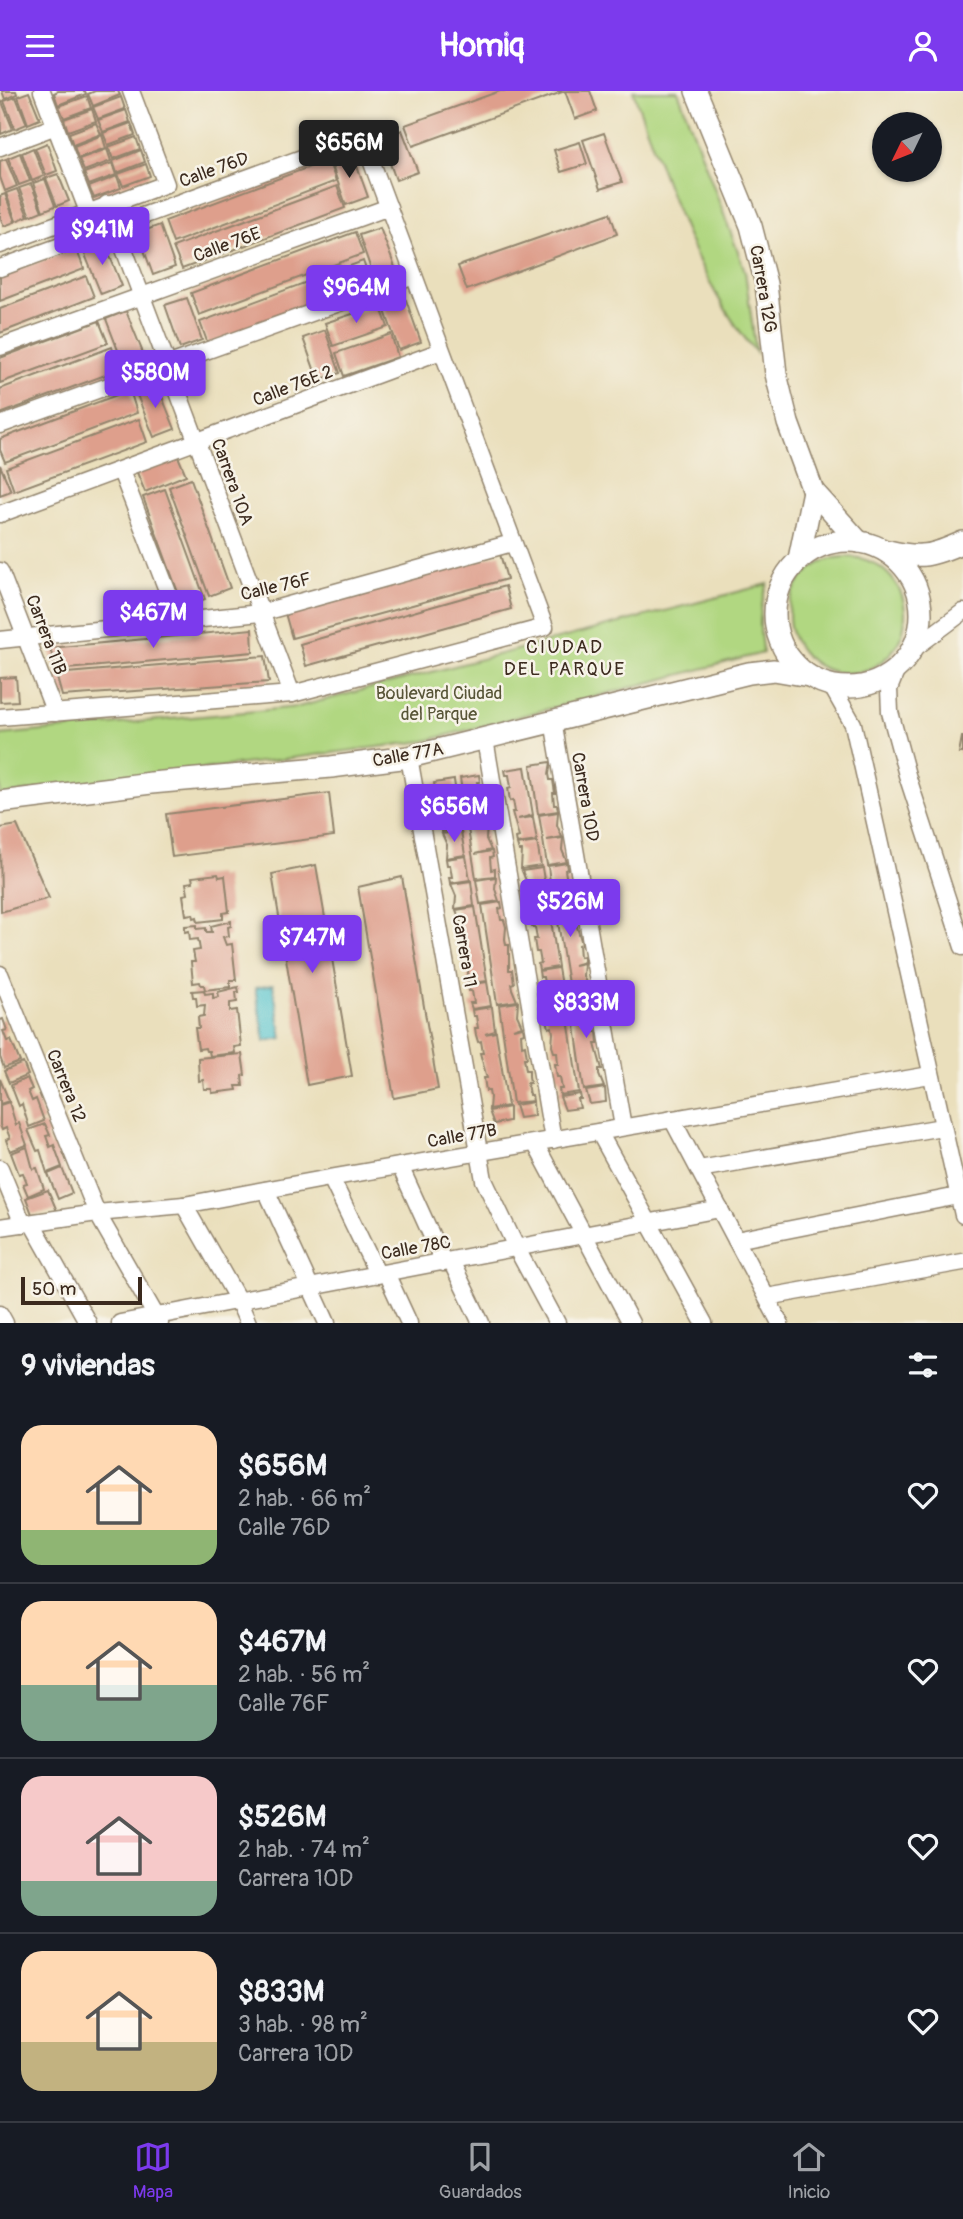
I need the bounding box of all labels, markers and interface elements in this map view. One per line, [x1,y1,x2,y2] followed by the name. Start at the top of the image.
[439,26,524,66] text: Homiq
[21,27,59,65] icon: menu
[904,27,942,65] icon: person
[872,112,942,182] north arrow
[872,112,942,182] map controls
[300,120,398,180] pin: $656M
[315,128,383,157] text: $656M
[176,147,252,193] street label: Calle 76D
[53,207,151,267] pin: $941M
[70,215,134,244] text: $941M
[190,222,264,268] street label: Calle 76E
[744,243,782,335] street label: Carrera 12G
[307,265,405,325] pin: $964M
[322,273,390,302] text: $964M
[106,351,204,410] pin: $580M
[121,358,189,387] text: $580M
[250,360,336,412] street label: Calle 76E 2
[206,436,258,529] street label: Carrera 10A
[238,568,314,606] street label: Calle 76F
[104,591,202,650] pin: $467M
[20,592,72,678] street label: Carrera 11B
[119,598,187,627] text: $467M
[504,635,626,681] district label: CIUDAD DEL PARQUE
[376,682,502,726] park label: Boulevard Ciudad del Parque
[371,737,446,773] street label: Calle 77A
[566,751,604,843] street label: Carrera 10D
[405,785,503,844] pin: $656M
[420,792,488,821] text: $656M
[521,879,619,939] pin: $526M
[536,887,604,916] text: $526M
[446,913,482,989] street label: Carrera 11
[263,915,361,975] pin: $747M
[279,923,345,952] text: $747M
[537,981,635,1040] pin: $833M
[553,988,619,1017] text: $833M
[41,1046,91,1126] street label: Carrera 12
[426,1119,498,1153] street label: Calle 77B
[379,1231,453,1265] street label: Calle 78C
[21,1274,142,1306] scale bar
[32,1277,76,1301] text: 50 m
[904,1346,942,1384] icon: filters
[21,1347,155,1384] text: 9 viviendas
[238,1447,327,1484] text: $656M
[77,1453,161,1537] icon: home
[904,1476,942,1514] icon: heart
[238,1484,371,1513] text: 2 hab. · 66 m²
[238,1513,330,1542] text: Calle 76D
[238,1623,326,1660] text: $467M
[77,1629,161,1713] icon: home
[904,1652,942,1690] icon: heart
[238,1660,370,1689] text: 2 hab. · 56 m²
[238,1689,330,1718] text: Calle 76F
[238,1798,326,1835] text: $526M
[77,1804,161,1888] icon: home
[904,1827,942,1865] icon: heart
[238,1835,370,1864] text: 2 hab. · 74 m²
[238,1864,353,1893] text: Carrera 10D
[238,1973,324,2010] text: $833M
[77,1979,161,2063] icon: home
[904,2002,942,2040] icon: heart
[238,2010,368,2039] text: 3 hab. · 98 m²
[238,2039,353,2068] text: Carrera 10D
[133,2138,173,2204] tab: Mapa
[439,2138,522,2204] tab: Guardados
[787,2138,830,2204] tab: Inicio

